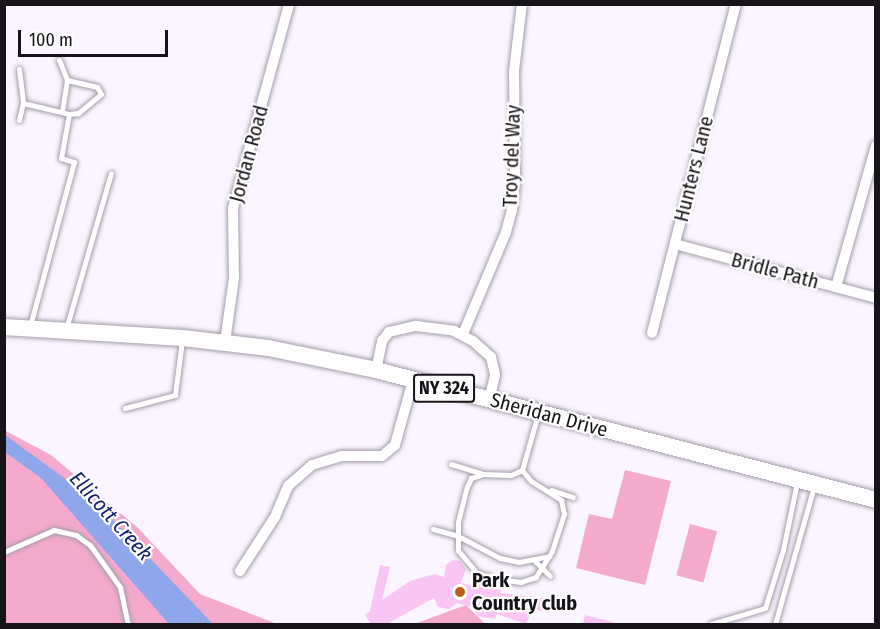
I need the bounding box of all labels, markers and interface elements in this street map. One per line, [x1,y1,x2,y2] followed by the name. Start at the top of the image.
[21,18,171,56] scale bar
[29,29,73,51] text: 100 m
[225,103,273,205] street label: Jordan Road
[498,104,526,208] street label: Troy del Way
[669,114,719,224] street label: Hunters Lane
[729,248,821,294] street label: Bridle Path
[412,373,476,403] road number: NY 324
[488,388,610,442] street label: Sheridan Drive
[64,466,158,566] water label: Ellicott Creek
[472,568,577,615] place label: Park Country club
[453,585,467,599] marker: Park Country club

